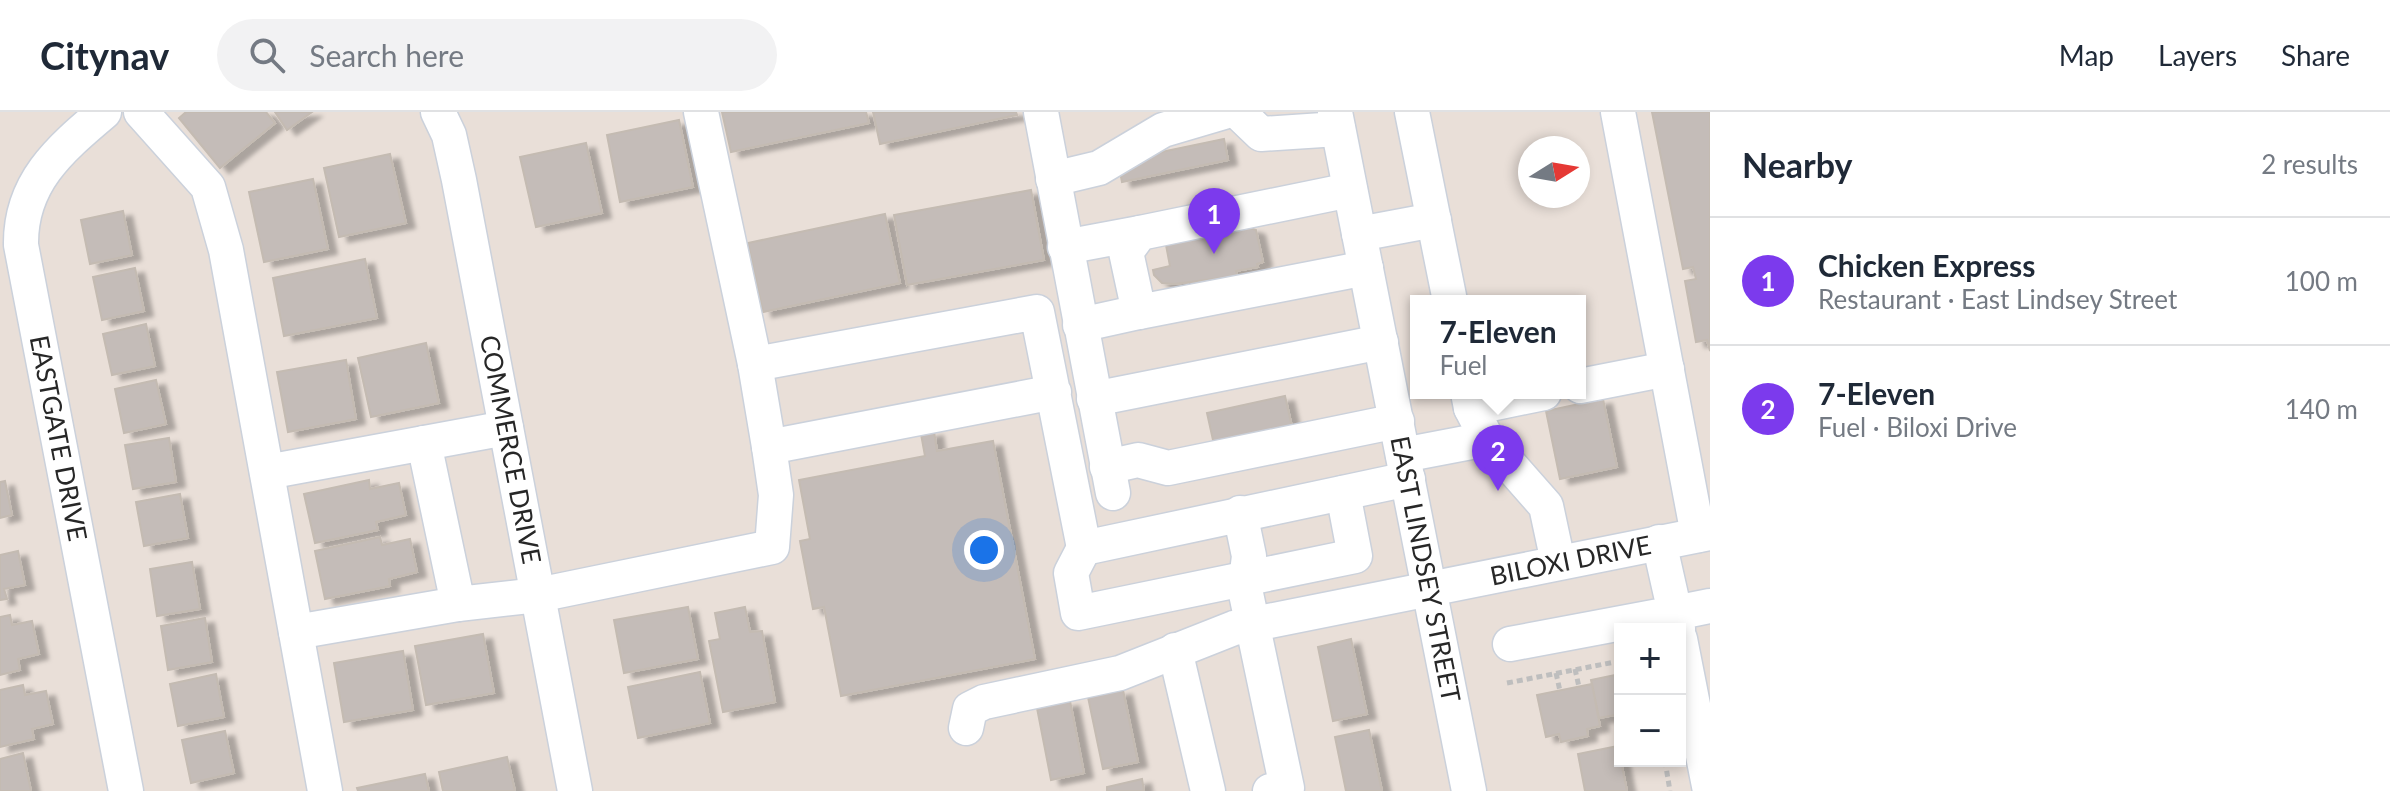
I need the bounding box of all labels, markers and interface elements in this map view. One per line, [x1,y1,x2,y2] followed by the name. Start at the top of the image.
[217,19,777,91] search box
[40,32,169,78] text: Citynav
[245,33,289,77] icon: search
[309,37,464,73] text: Search here
[2059,38,2114,72] text: Map
[2158,38,2237,72] text: Layers
[2281,38,2350,72] text: Share
[1518,136,1590,208] north arrow
[1742,144,1853,185] text: Nearby
[2261,148,2358,180] text: 2 results
[1188,188,1240,254] pin: 1
[1818,247,2035,283] text: Chicken Express
[1760,265,1776,297] text: 1
[2285,265,2358,297] text: 100 m
[1818,283,2177,315] text: Restaurant · East Lindsey Street
[1410,295,1586,399] popup
[1439,313,1557,349] text: 7-Eleven
[474,332,549,567] street label: COMMERCE DRIVE
[24,333,95,544] street label: EASTGATE DRIVE
[1439,349,1488,381] text: Fuel
[1818,375,1935,411] text: 7-Eleven
[1760,393,1776,425] text: 2
[2285,393,2358,425] text: 140 m
[1818,411,2017,443] text: Fuel · Biloxi Drive
[1472,425,1524,491] pin: 2
[1384,433,1468,705] street label: EAST LINDSEY STREET
[1487,528,1654,592] street label: BILOXI DRIVE
[964,530,1004,570] your location
[1614,623,1686,767] map controls
[1614,623,1686,695] button: +
[1614,695,1686,767] button: −

